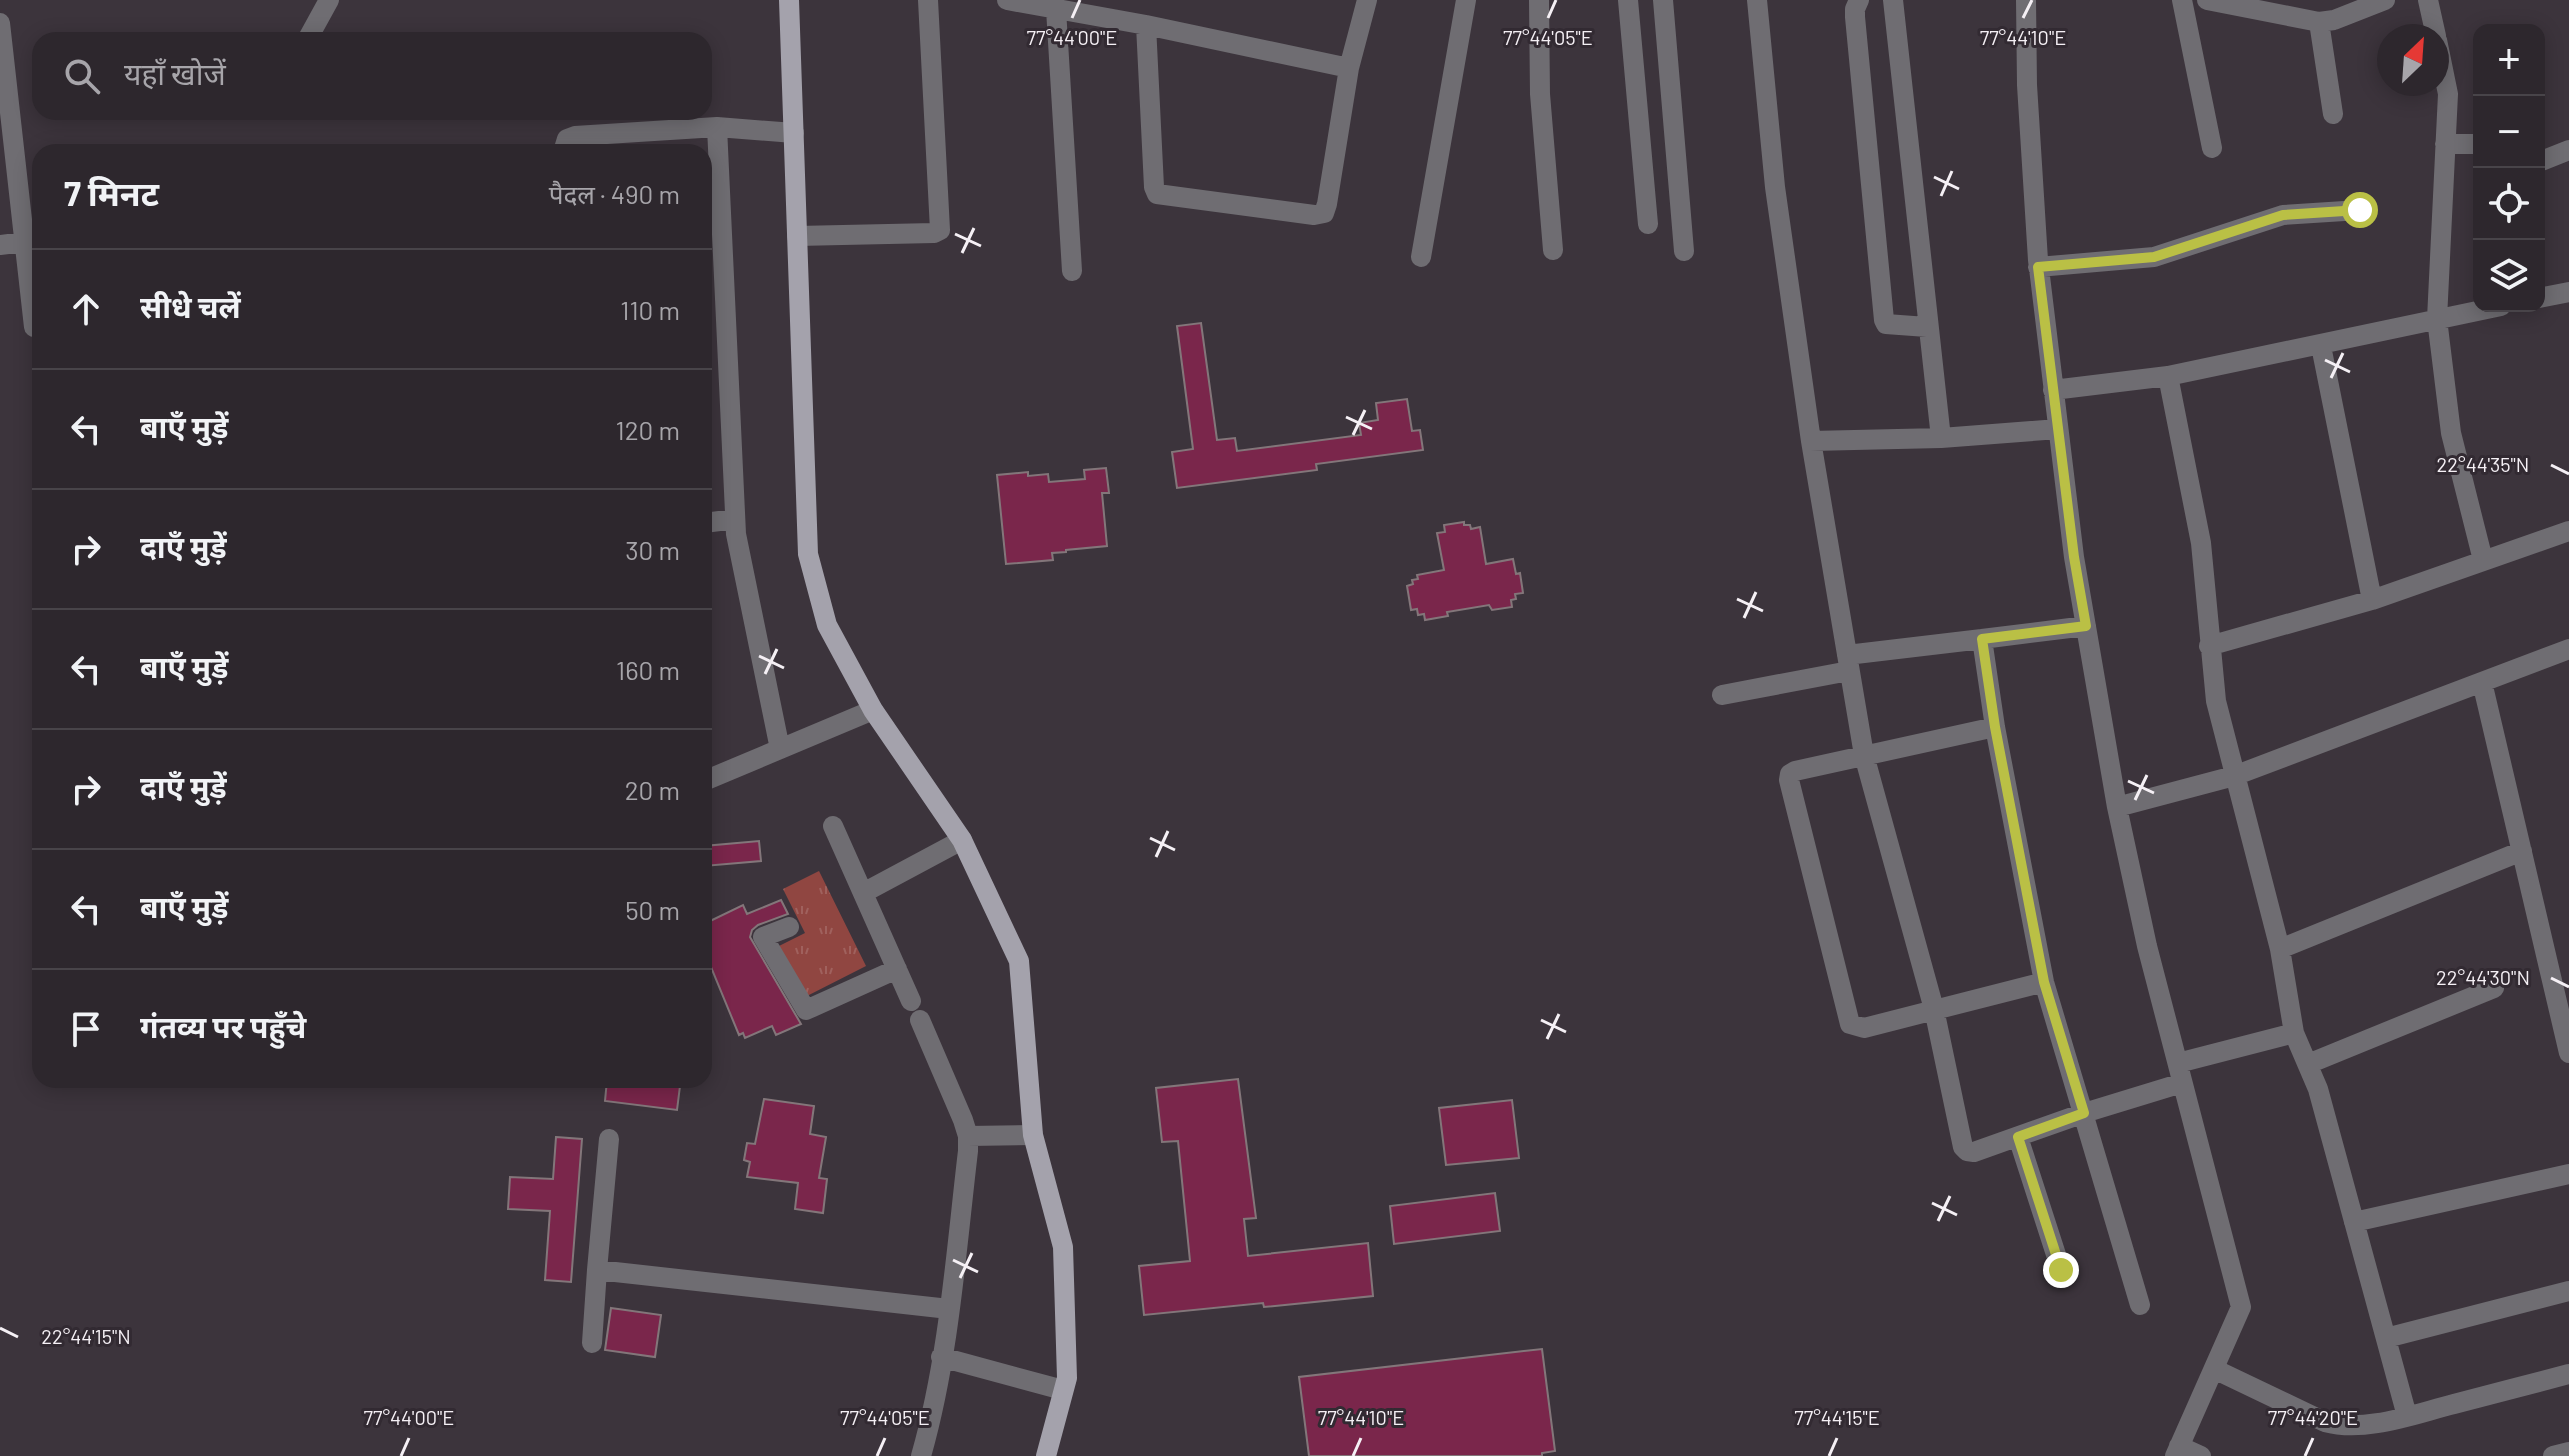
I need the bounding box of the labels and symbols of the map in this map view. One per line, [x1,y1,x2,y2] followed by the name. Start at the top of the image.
[2377,24,2449,96] north arrow
[1027,25,1117,49] text: 77°44'00"E
[1503,25,1593,49] text: 77°44'05"E
[1980,25,2066,49] text: 77°44'10"E
[2342,192,2378,228] route start
[2437,452,2529,476] text: 22°44'35"N
[2436,965,2530,989] text: 22°44'30"N
[2043,1252,2079,1288] route end
[41,1324,131,1348] text: 22°44'15"N
[364,1405,454,1429] text: 77°44'00"E
[840,1405,930,1429] text: 77°44'05"E
[1318,1405,1404,1429] text: 77°44'10"E
[1794,1405,1880,1429] text: 77°44'15"E
[2268,1405,2358,1429] text: 77°44'20"E

